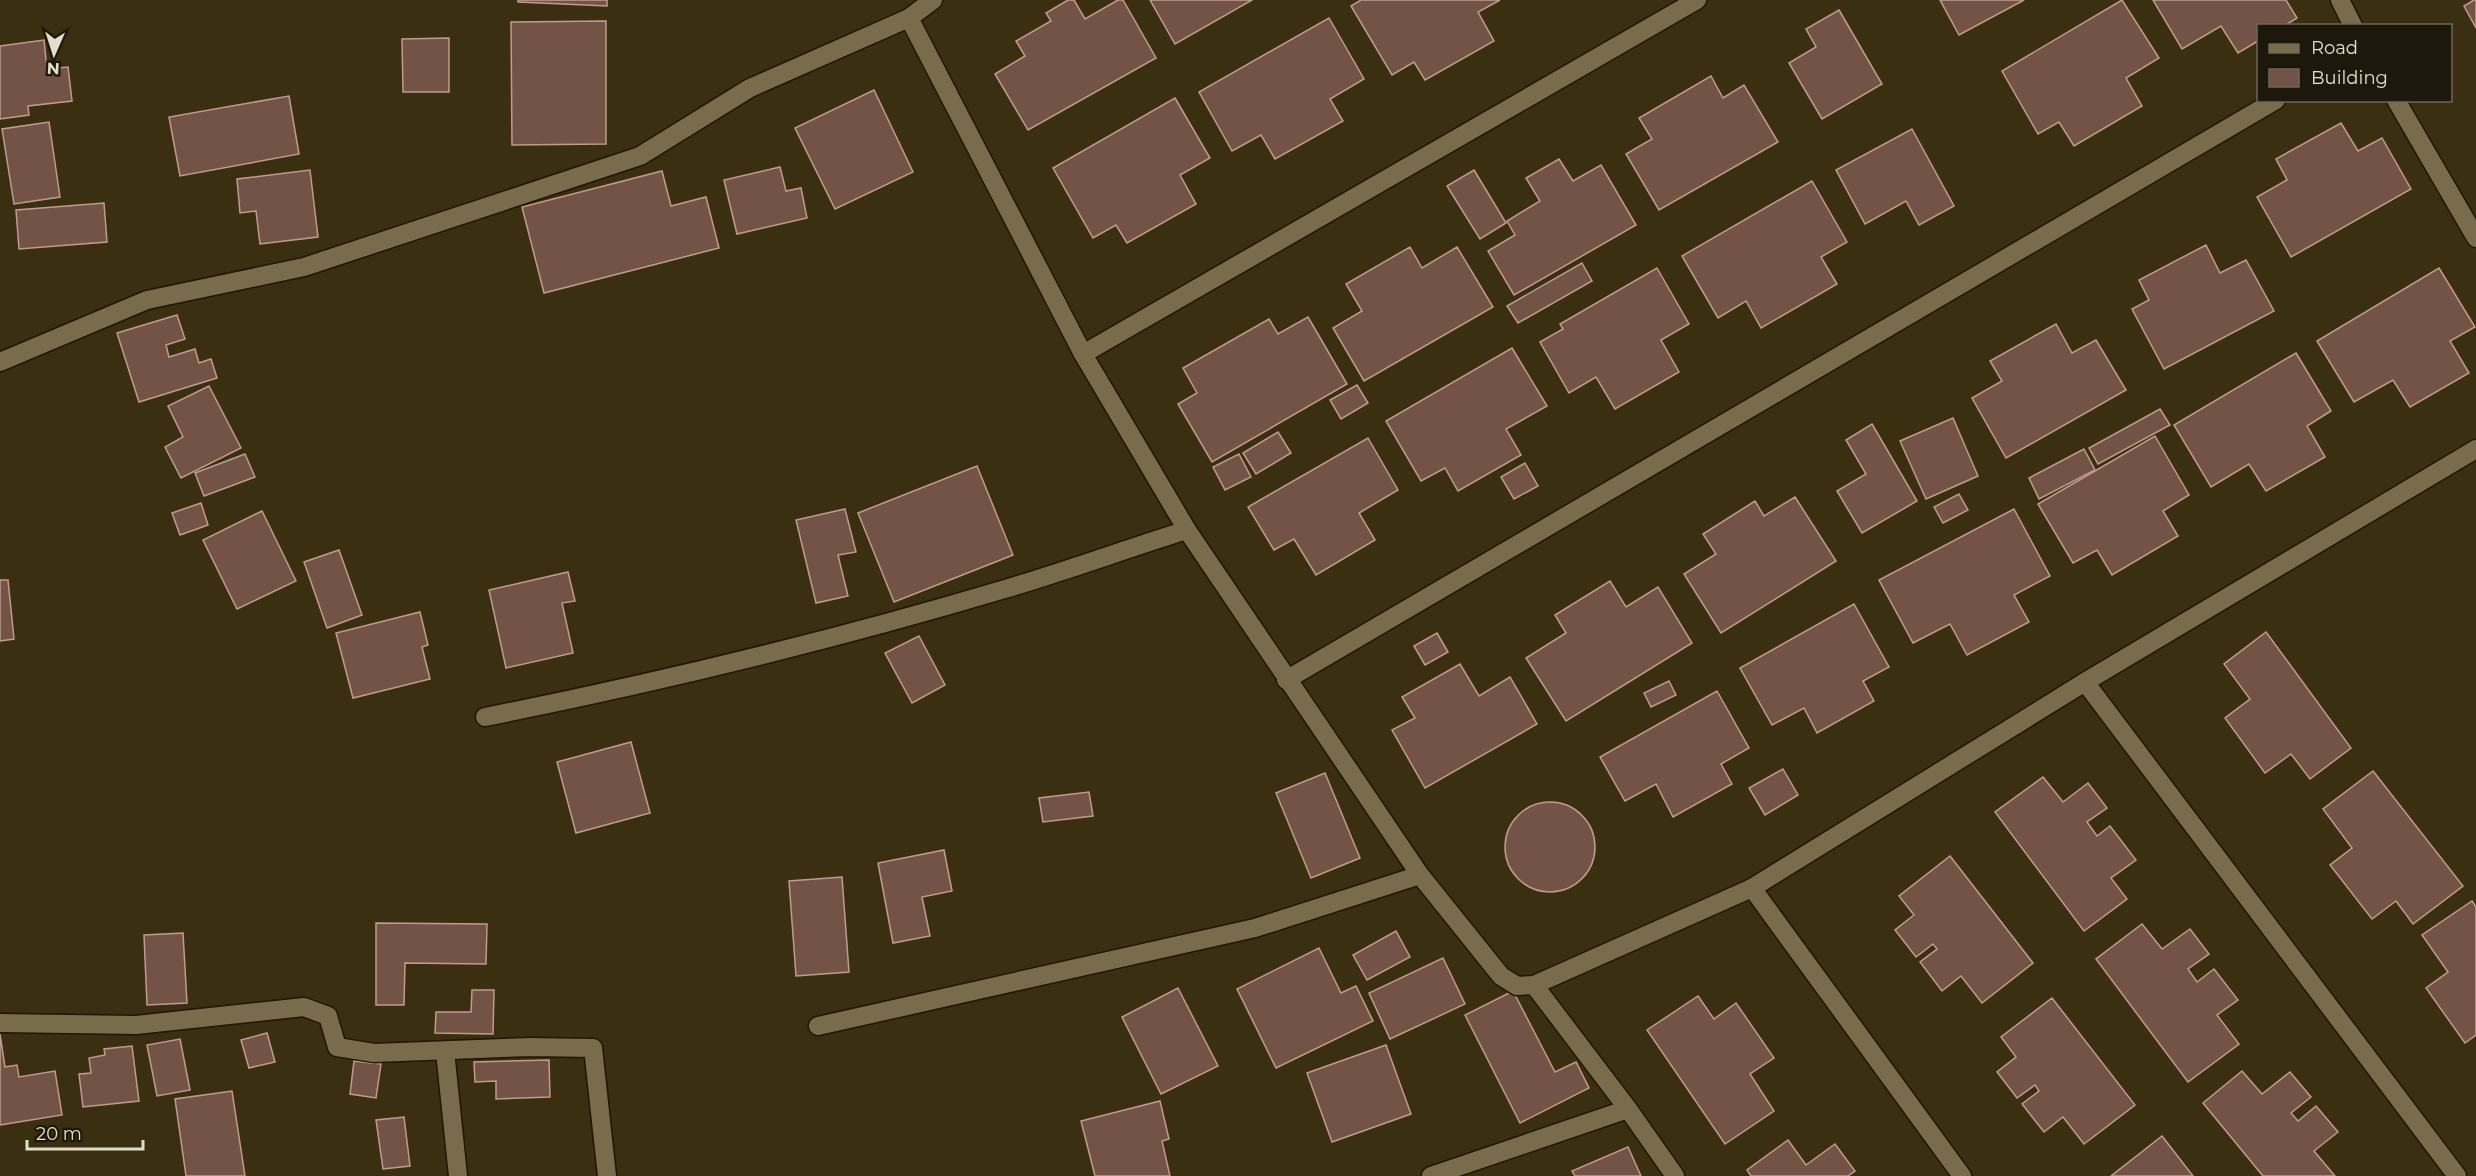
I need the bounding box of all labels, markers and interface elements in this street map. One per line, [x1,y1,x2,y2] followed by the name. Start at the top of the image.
[24,24,84,84] north arrow
[2257,24,2452,102] legend
[2311,37,2358,59] text: Road
[46,59,60,78] text: N
[2311,67,2388,89] text: Building
[27,1113,142,1151] scale bar
[36,1123,82,1145] text: 20 m

